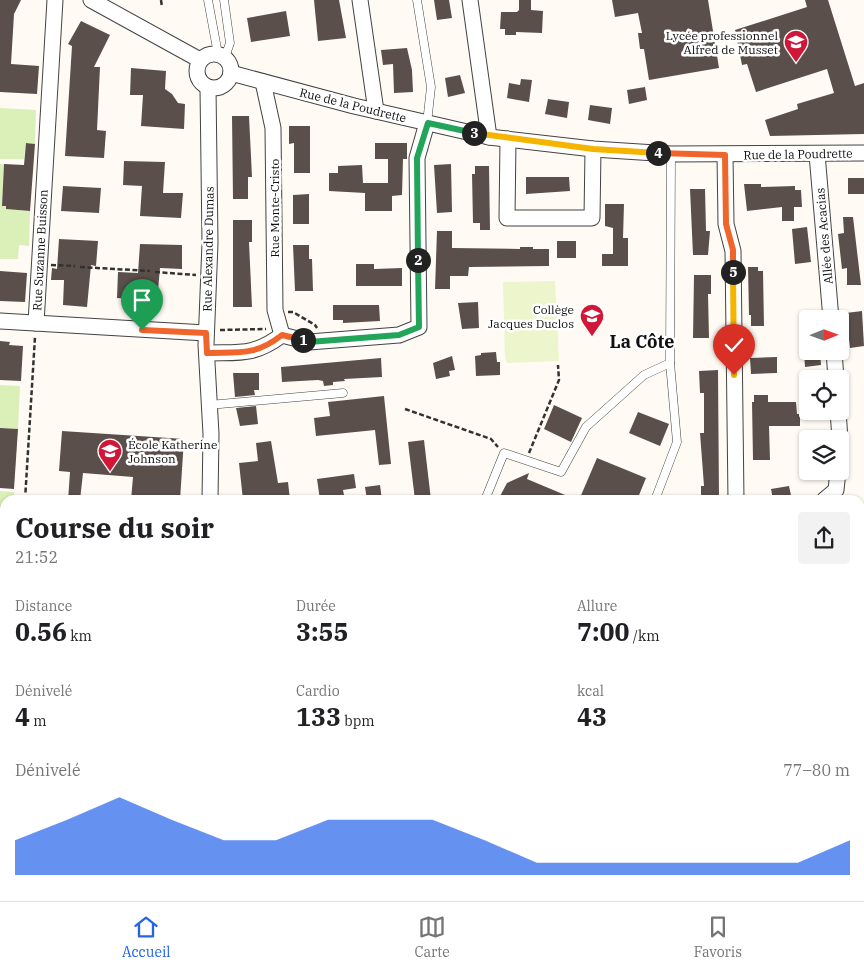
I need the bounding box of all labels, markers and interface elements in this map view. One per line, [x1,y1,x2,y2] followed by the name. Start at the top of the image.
[666,28,778,57] place label: Lycée professionnel Alfred de Musset
[783,29,809,63] school or university icon: Lycée professionnel Alfred de Musset
[298,84,408,126] street label: Rue de la Poudrette
[462,120,486,146] pin: 3
[470,124,479,142] text: 3
[646,140,670,166] pin: 4
[654,144,663,162] text: 4
[743,146,853,162] street label: Rue de la Poudrette
[267,158,282,257] street label: Rue Monte-Cristo
[199,186,217,312] street label: Rue Alexandre Dumas
[812,187,836,285] street label: Allée des Acacias
[29,189,51,311] street label: Rue Suzanne Buisson
[406,248,430,272] pin: 2
[414,251,423,269] text: 2
[720,260,746,284] pin: 5
[729,263,738,281] text: 5
[121,279,163,330] pin
[128,286,156,314] icon: arrive
[488,302,574,331] place label: Collège Jacques Duclos
[579,303,605,337] school or university icon: Collège Jacques Duclos
[799,310,849,360] north arrow
[799,310,849,480] map controls
[713,324,755,375] pin
[290,328,316,352] pin: 1
[610,330,674,353] district label: La Côte
[299,331,308,349] text: 1
[720,331,748,359] icon: check
[799,370,849,420] button: locate
[799,430,849,480] button: layers
[128,437,217,466] place label: École Katherine Johnson
[97,438,123,472] school or university icon: École Katherine Johnson
[15,509,214,546] text: Course du soir
[798,512,850,564] button: share
[15,547,58,567] text: 21:52
[15,597,72,615] text: Distance
[296,597,336,615] text: Durée
[577,597,617,615] text: Allure
[15,615,67,648] text: 0.56
[296,615,349,648] text: 3:55
[577,615,630,648] text: 7:00
[67,627,92,645] text: km
[630,627,659,645] text: /km
[15,682,72,700] text: Dénivelé
[296,682,340,700] text: Cardio
[577,682,604,700] text: kcal
[15,700,30,733] text: 4
[296,700,341,733] text: 133
[577,700,607,733] text: 43
[30,712,47,730] text: m
[341,712,375,730] text: bpm
[15,760,80,780] text: Dénivelé
[783,760,850,780] text: 77–80 m
[122,913,171,961] tab: Accueil
[414,913,450,961] tab: Carte
[694,913,742,961] tab: Favoris

